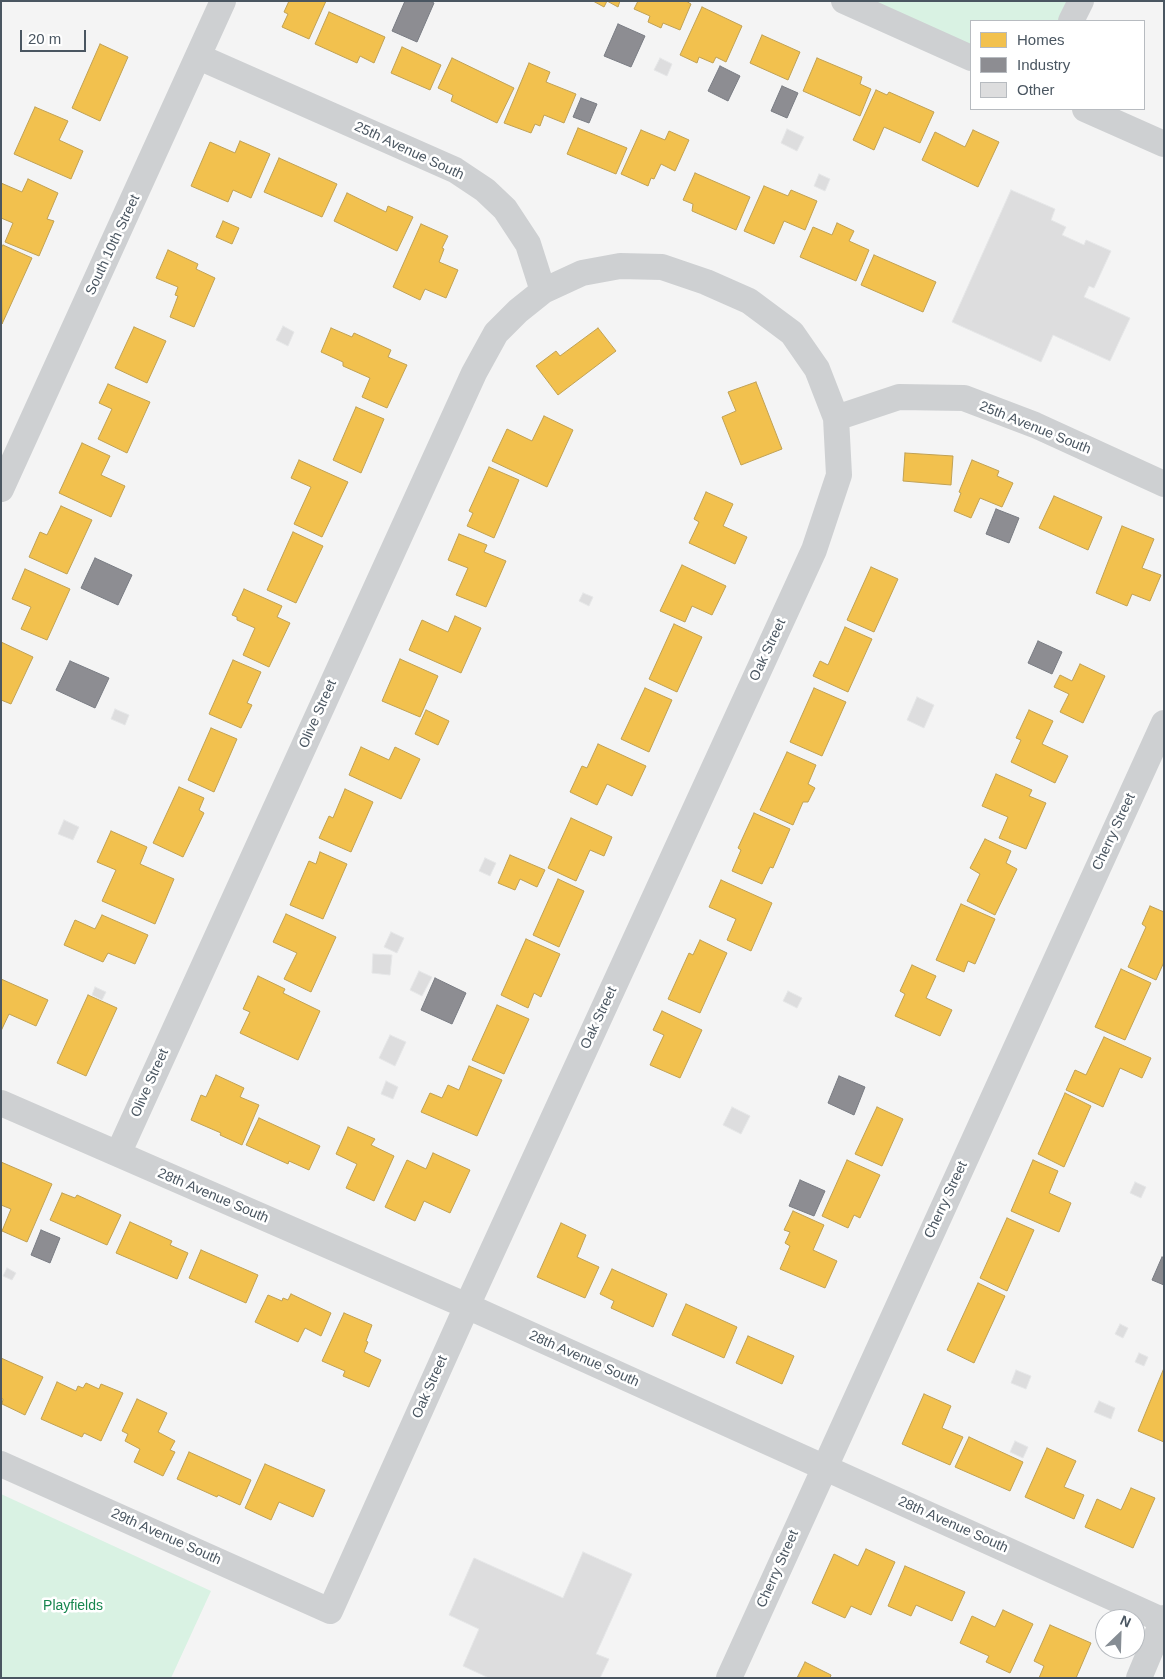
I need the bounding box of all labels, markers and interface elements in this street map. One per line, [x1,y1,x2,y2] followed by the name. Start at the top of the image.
[22,20,89,52] scale bar
[970,20,1145,110] legend
[28,30,61,47] text: 20 m
[1017,31,1065,48] text: Homes
[1017,56,1070,73] text: Industry
[1017,81,1055,98] text: Other
[352,118,466,184] street label: 25th Avenue South
[82,192,144,298] street label: South 10th Street
[977,398,1093,458] street label: 25th Avenue South
[746,616,790,684] street label: Oak Street
[295,677,341,751] street label: Olive Street
[1089,791,1139,873] street label: Cherry Street
[577,984,621,1052] street label: Oak Street
[127,1046,173,1120] street label: Olive Street
[921,1159,971,1241] street label: Cherry Street
[155,1165,271,1227] street label: 28th Avenue South
[526,1327,642,1391] street label: 28th Avenue South
[409,1353,451,1421] street label: Oak Street
[895,1493,1011,1557] street label: 28th Avenue South
[108,1505,224,1569] street label: 29th Avenue South
[753,1528,803,1610] street label: Cherry Street
[43,1598,103,1614] park label: Playfields
[1095,1609,1145,1659] north arrow
[1118,1612,1134,1631] text: N

